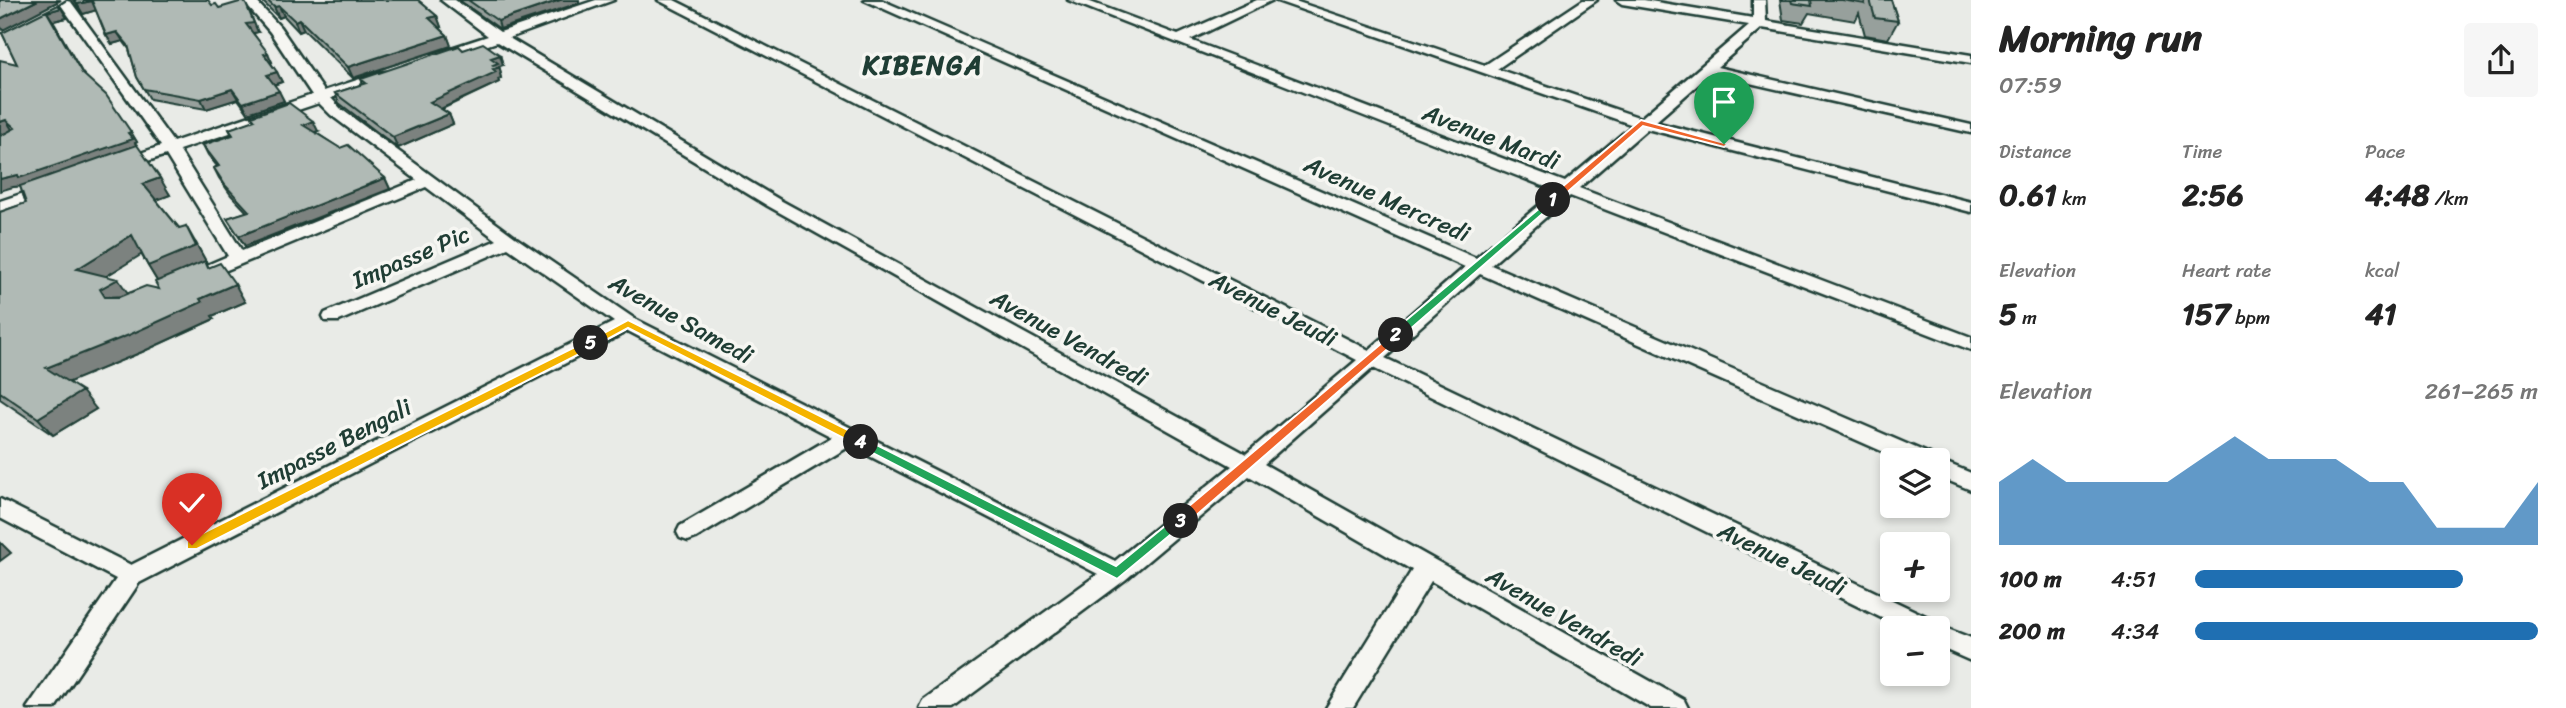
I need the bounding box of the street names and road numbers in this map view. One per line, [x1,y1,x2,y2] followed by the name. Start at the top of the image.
[1416,91,1567,183] street label: Avenue Mardi
[1296,143,1477,255] street label: Avenue Mercredi
[344,213,477,301] street label: Impasse Pic
[1201,258,1345,359] street label: Avenue Jeudi
[600,261,761,376] street label: Avenue Samedi
[982,277,1156,399] street label: Avenue Vendredi
[248,386,420,502] street label: Impasse Bengali
[1710,509,1854,608] street label: Avenue Jeudi
[1477,555,1650,679] street label: Avenue Vendredi

